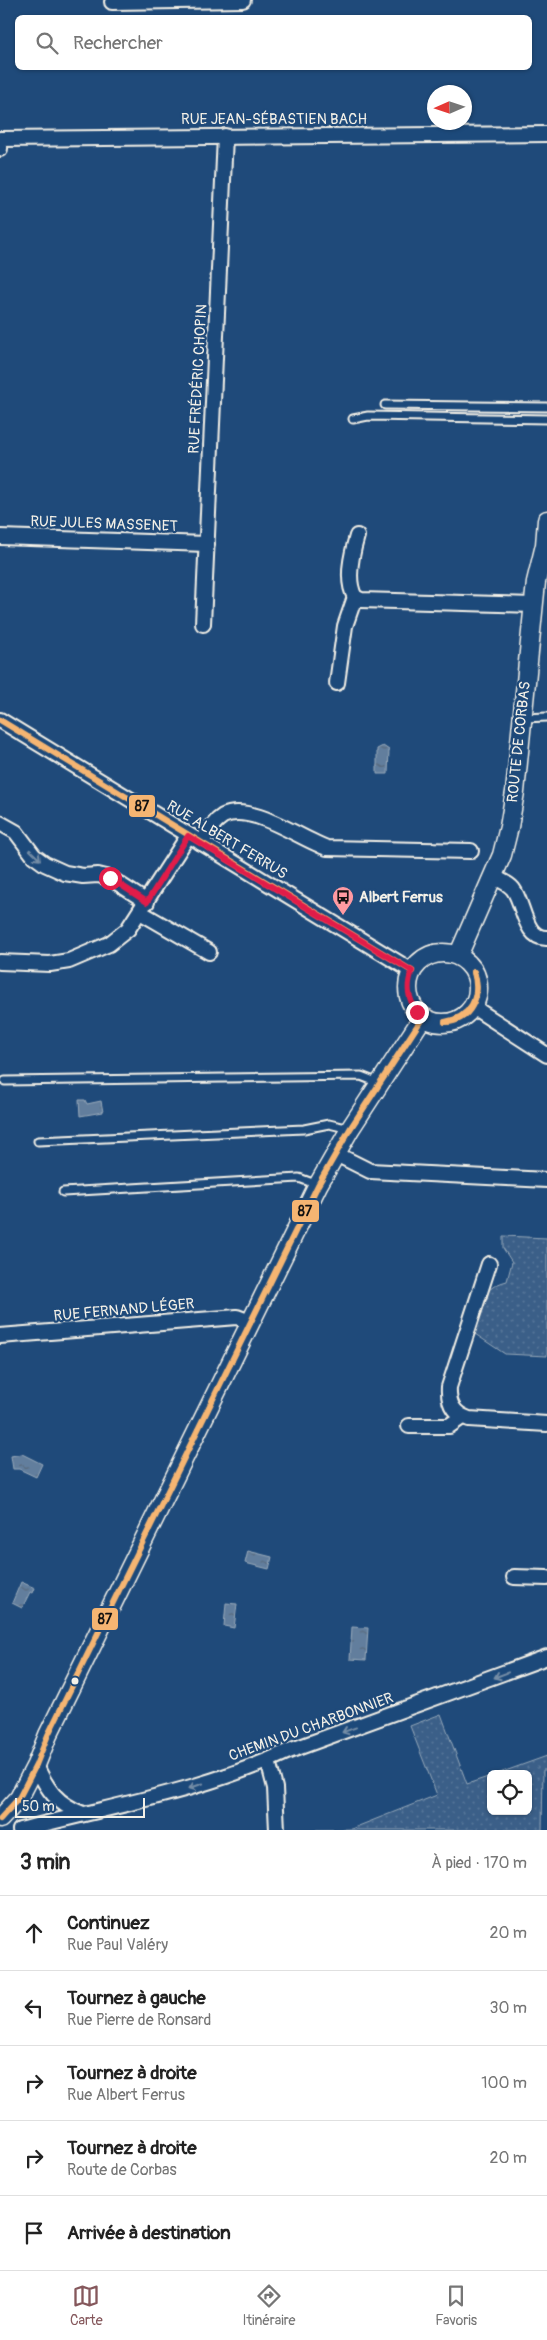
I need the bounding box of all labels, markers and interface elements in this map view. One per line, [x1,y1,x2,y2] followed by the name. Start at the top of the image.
[15,15,532,70] search box
[33,29,61,57] icon: search
[73,31,163,55] text: Rechercher
[427,85,472,130] north arrow
[181,110,367,129] street label: RUE JEAN-SÉBASTIEN BACH
[185,304,211,454] street label: RUE FRÉDÉRIC CHOPIN
[30,512,178,536] street label: RUE JULES MASSENET
[503,680,535,804] street label: ROUTE DE CORBAS
[128,794,156,818] line badge: 87
[163,797,291,883] street label: RUE ALBERT FERRUS
[135,798,150,815] text: 87
[29,849,42,861] one-way arrow
[99,867,122,890] route start
[331,885,355,916] bus stop icon: Albert Ferrus
[359,888,443,907] place label: Albert Ferrus
[406,1001,429,1024] route end
[291,1199,320,1223] line badge: 87
[298,1203,313,1220] text: 87
[53,1294,195,1326] street label: RUE FERNAND LÉGER
[91,1607,119,1631] line badge: 87
[98,1611,113,1628] text: 87
[494,1671,509,1680] one-way arrow
[70,1676,80,1686] unlabelled marker
[226,1688,396,1766] street label: CHEMIN DU CHARBONNIER
[341,1726,357,1735] one-way arrow
[487,1770,532,1815] map controls
[487,1770,532,1815] button: locate
[188,1781,204,1791] one-way arrow
[15,1795,145,1818] scale bar
[22,1798,55,1815] text: 50 m
[20,1849,70,1876] text: 3 min
[431,1853,527,1873] text: À pied · 170 m
[67,1911,150,1935] text: Continuez
[20,1919,48,1947] icon: ahead
[489,1923,527,1943] text: 20 m
[67,1935,168,1955] text: Rue Paul Valéry
[67,1986,206,2010] text: Tournez à gauche
[20,1994,48,2022] icon: left
[489,1998,527,2018] text: 30 m
[67,2010,211,2030] text: Rue Pierre de Ronsard
[67,2061,197,2085] text: Tournez à droite
[20,2069,48,2097] icon: right
[481,2073,527,2093] text: 100 m
[67,2085,185,2105] text: Rue Albert Ferrus
[67,2136,197,2160] text: Tournez à droite
[20,2144,48,2172] icon: right
[489,2148,527,2168] text: 20 m
[67,2160,177,2180] text: Route de Corbas
[20,2219,48,2247] icon: arrive
[67,2221,231,2245] text: Arrivée à destination
[70,2282,103,2329] tab: Carte
[243,2282,295,2329] tab: Itinéraire
[435,2282,477,2329] tab: Favoris

